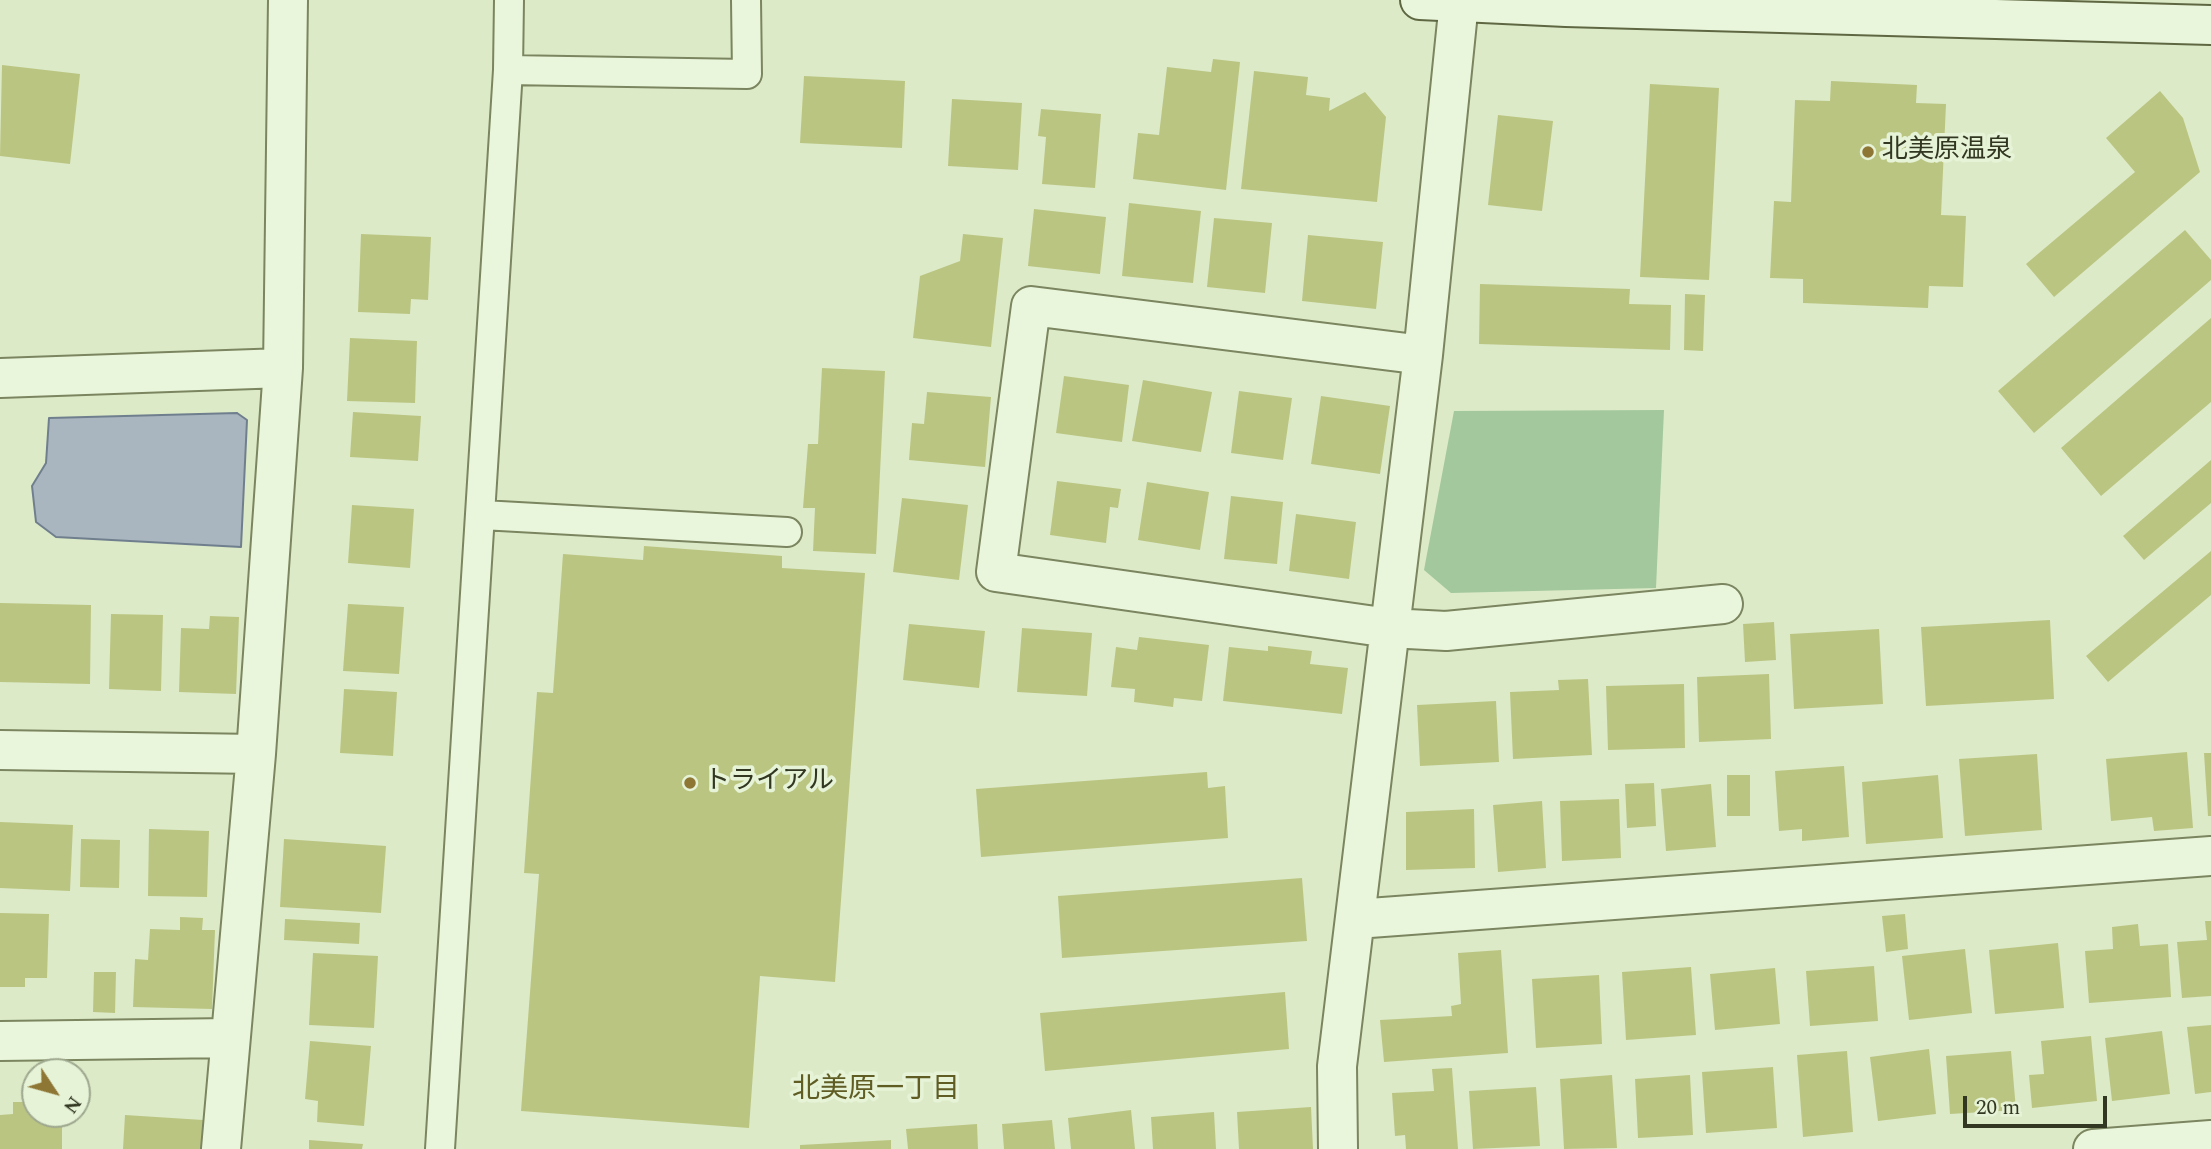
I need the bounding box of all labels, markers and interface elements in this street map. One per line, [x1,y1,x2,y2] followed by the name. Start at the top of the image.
[1882,136,2012,168] place label: 北美原温泉
[1860,144,1876,160] marker: 北美原温泉
[704,767,834,799] place label: トライアル
[682,775,698,791] marker: トライアル
[21,1058,91,1128] north arrow
[792,1075,960,1109] district label: 北美原一丁目
[1966,1082,2110,1126] scale bar
[55,1090,88,1119] text: N
[1976,1092,2020,1124] text: 20 m

